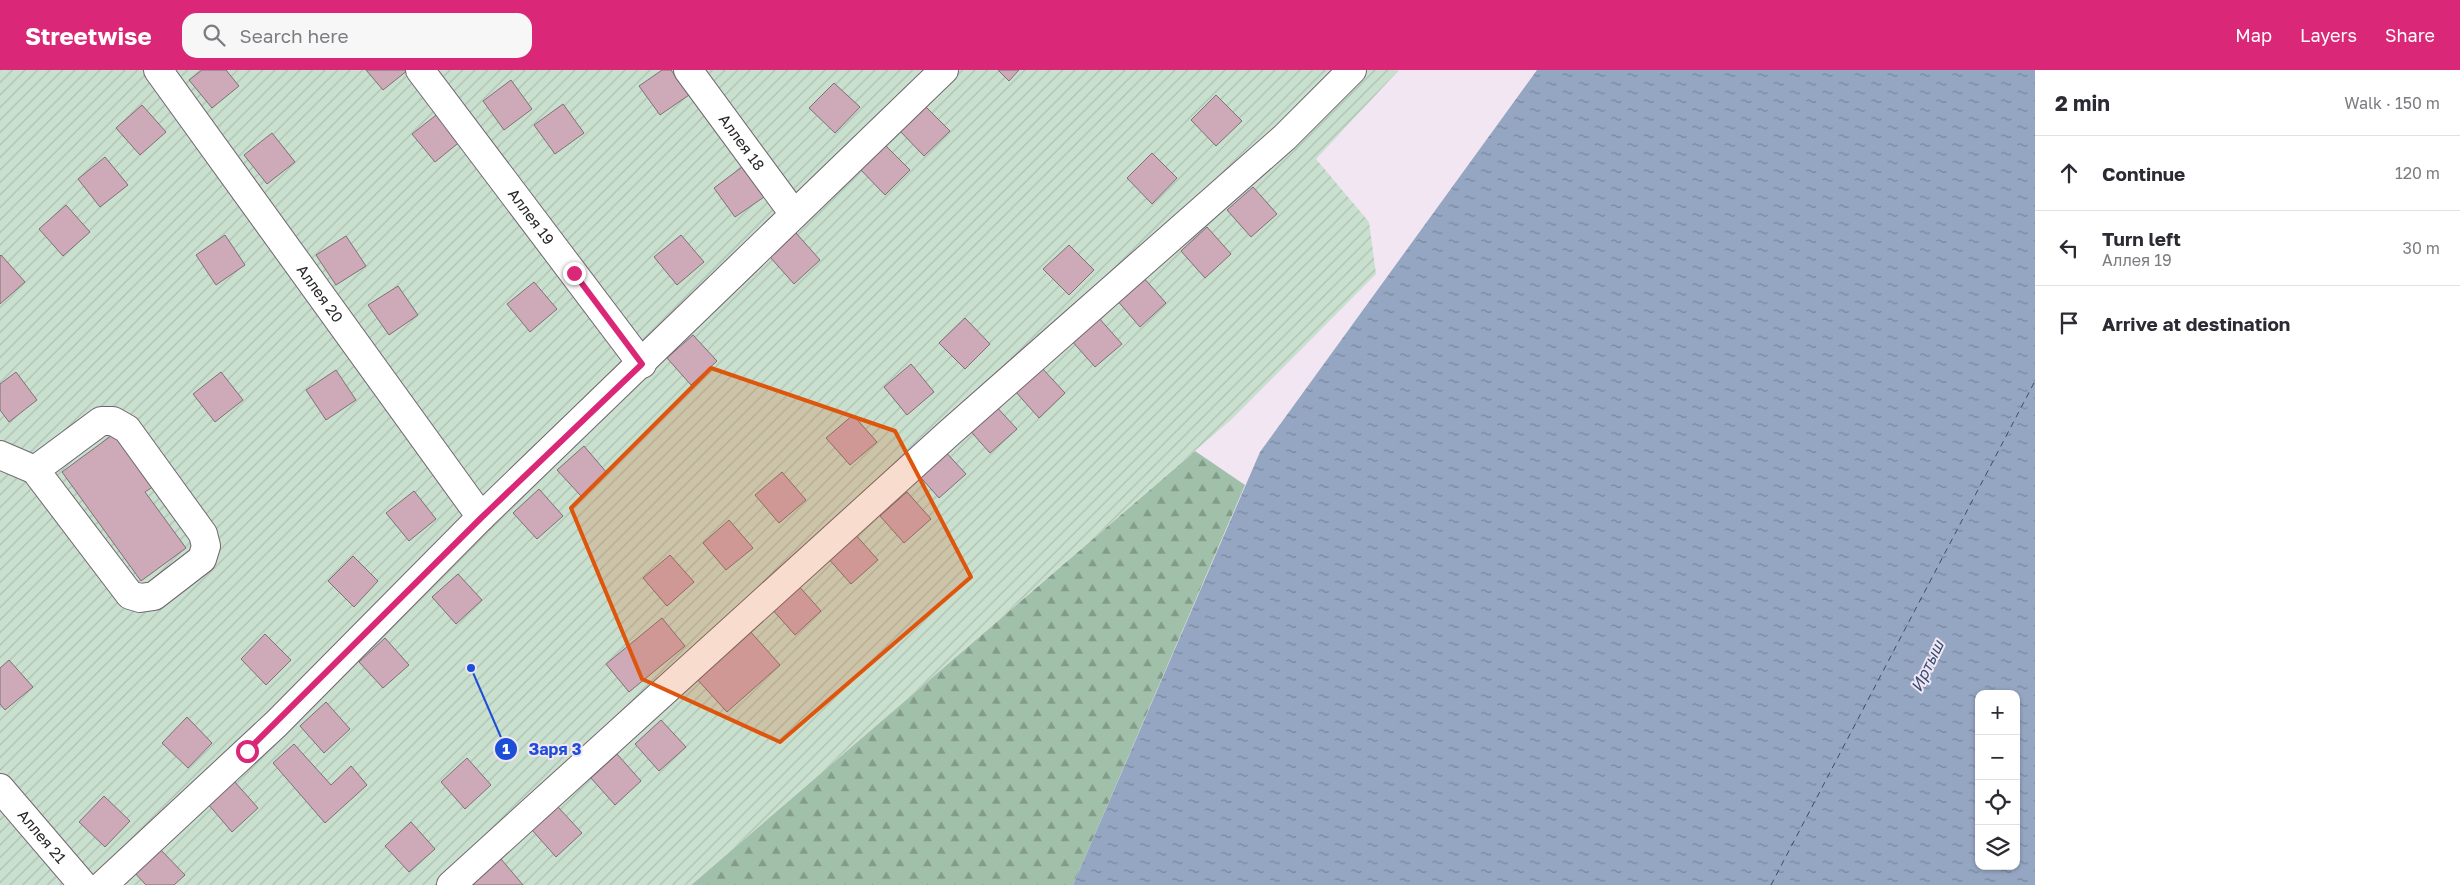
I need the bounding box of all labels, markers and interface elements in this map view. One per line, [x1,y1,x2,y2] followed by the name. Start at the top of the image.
[182,13,532,58] search box
[25,21,152,50] text: Streetwise
[200,21,228,49] icon: search
[240,24,348,47] text: Search here
[2235,24,2272,46] text: Map
[2300,24,2357,46] text: Layers
[2385,24,2435,46] text: Share
[2055,90,2110,116] text: 2 min
[2344,93,2440,113] text: Walk · 150 m
[716,110,769,174] street label: Аллея 18
[2055,159,2083,187] icon: ahead
[2102,162,2185,185] text: Continue
[2395,163,2440,183] text: 120 m
[505,185,559,248] street label: Аллея 19
[2102,227,2181,250] text: Turn left
[2055,234,2083,262] icon: left
[2403,238,2440,258] text: 30 m
[2102,250,2172,270] text: Аллея 19
[294,261,347,326] street label: Аллея 20
[563,262,586,285] route end
[2055,309,2083,337] icon: arrive
[2102,312,2290,335] text: Arrive at destination
[1906,636,1948,695] water label: Иртыш
[1975,690,2020,870] map controls
[1975,690,2020,735] button: +
[493,734,591,765] callout: Заря 3
[1975,735,2020,780] button: −
[502,739,510,757] text: 1
[529,739,582,759] text: Заря 3
[236,740,259,763] route start
[1975,780,2020,825] button: locate
[14,805,70,866] street label: Аллея 21
[1975,825,2020,870] button: layers

